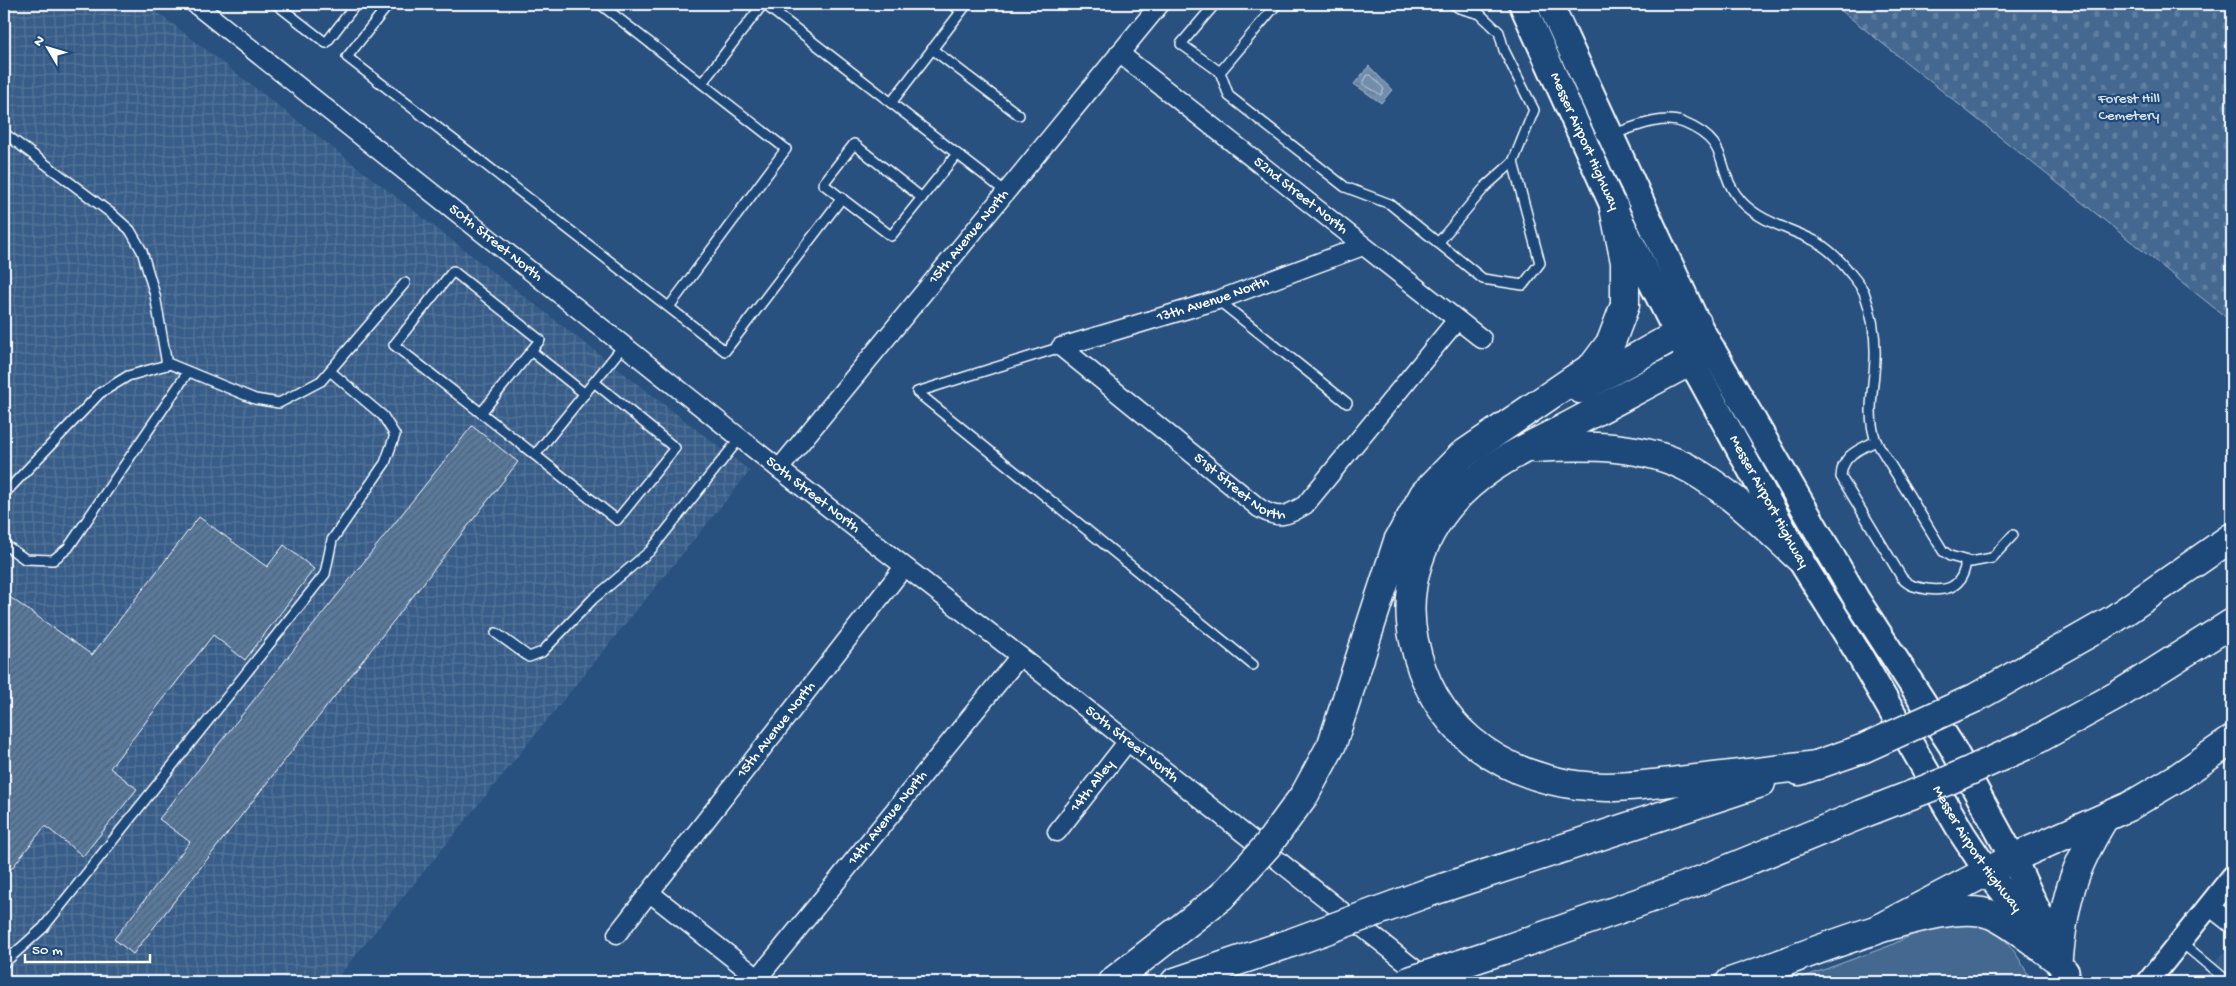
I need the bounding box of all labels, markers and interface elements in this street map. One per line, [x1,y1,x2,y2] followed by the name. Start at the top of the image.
[22,22,72,72] north arrow
[30,33,49,50] text: N
[1545,70,1623,214] street label: Messer Airport Highway
[2097,90,2160,125] park label: Forest Hill Cemetery
[1250,153,1351,239] street label: 52nd Street North
[924,186,1013,289] street label: 15th Avenue North
[445,200,546,286] street label: 50th Street North
[1154,273,1272,327] street label: 13th Avenue North
[1725,432,1813,573] street label: Messer Airport Highway
[1190,449,1286,525] street label: 51st Street North
[762,453,863,537] street label: 50th Street North
[733,678,820,783] street label: 15th Avenue North
[1081,702,1182,787] street label: 50th Street North
[1066,756,1119,817] street label: 14th Alley
[844,767,932,870] street label: 14th Avenue North
[1928,783,2026,917] street label: Messer Airport Highway
[25,931,150,963] scale bar
[32,942,63,960] text: 50 m

